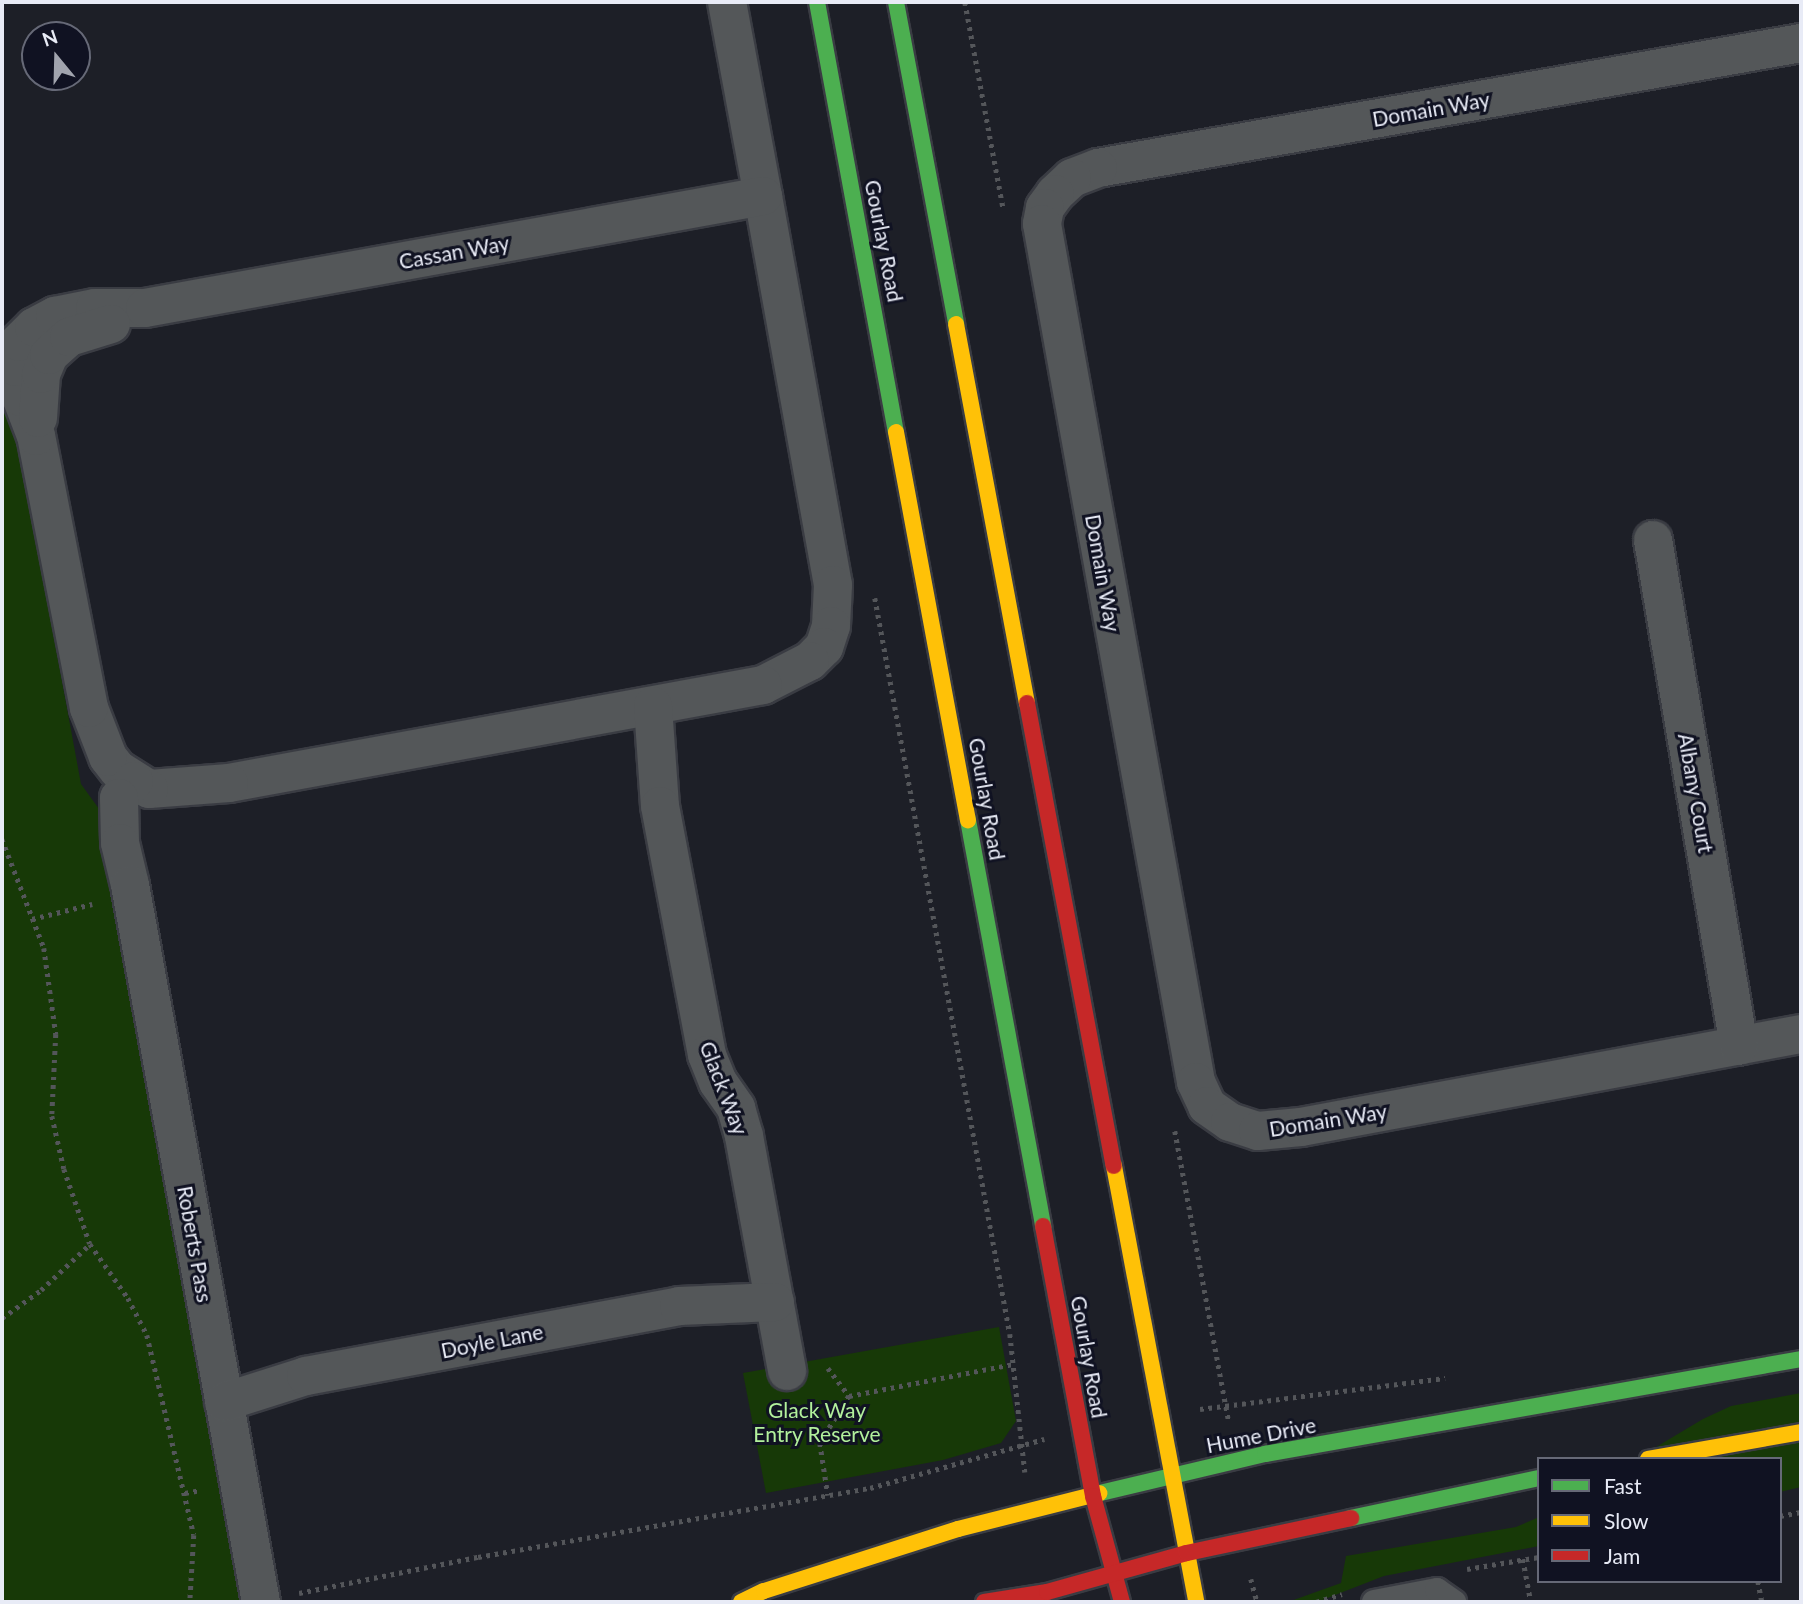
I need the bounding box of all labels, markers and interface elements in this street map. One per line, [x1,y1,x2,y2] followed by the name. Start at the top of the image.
[21,21,91,91] north arrow
[39,24,60,51] text: N
[1370,86,1492,132] street label: Domain Way
[860,178,908,304] street label: Gourlay Road
[397,230,511,274] street label: Cassan Way
[1080,512,1126,634] street label: Domain Way
[1673,731,1719,855] street label: Albany Court
[964,736,1010,862] street label: Gourlay Road
[695,1038,753,1138] street label: Glack Way
[1267,1098,1389,1142] street label: Domain Way
[172,1184,218,1304] street label: Roberts Pass
[1066,1294,1112,1420] street label: Gourlay Road
[439,1319,545,1363] street label: Doyle Lane
[753,1397,881,1447] park label: Glack Way Entry Reserve
[1204,1412,1318,1458] street label: Hume Drive
[1537,1457,1782,1583] legend
[1604,1473,1641,1498] text: Fast
[1604,1508,1648,1533] text: Slow
[1604,1543,1640,1568] text: Jam

